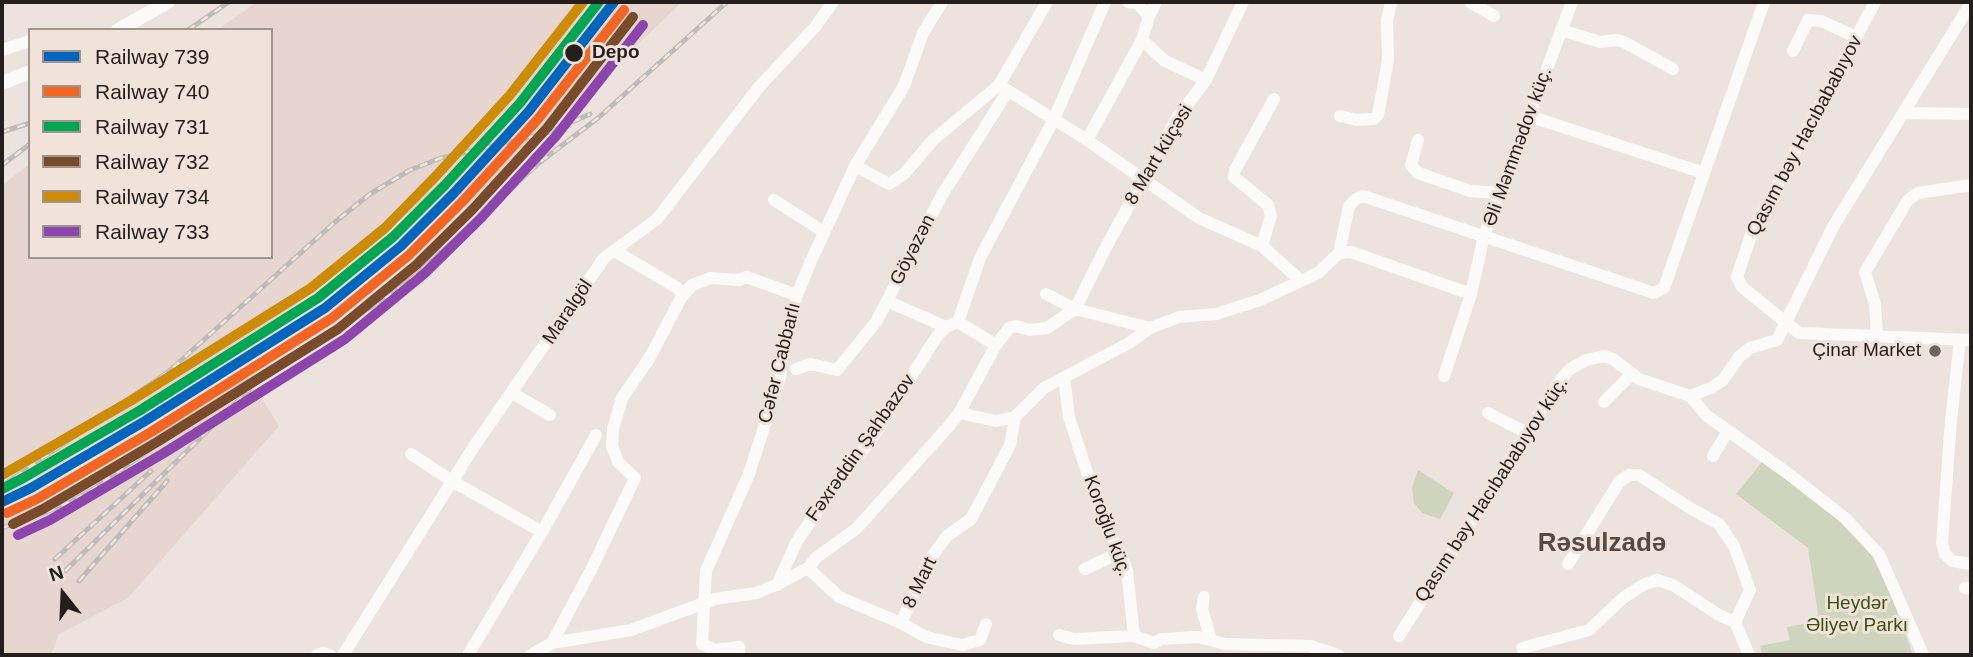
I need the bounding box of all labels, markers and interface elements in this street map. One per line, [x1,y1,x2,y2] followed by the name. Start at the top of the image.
[28,28,273,259] legend
[1742,32,1868,240] street label: Qasım bəy Hacıbababıyov
[563,42,585,64] marker: Depo
[592,42,640,64] place label: Depo
[95,45,209,68] text: Railway 739
[1479,64,1557,230] street label: Əli Məmmədov küç.
[95,80,209,103] text: Railway 740
[1120,101,1198,209] street label: 8 Mart küçəsi
[95,115,209,138] text: Railway 731
[95,150,209,173] text: Railway 732
[95,185,209,208] text: Railway 734
[886,211,940,289] street label: Göyəzən
[95,220,209,243] text: Railway 733
[538,275,598,349] street label: Maralgöl
[754,300,806,426] street label: Cəfər Cabbarlı
[1812,340,1921,362] place label: Çinar Market
[1927,343,1943,359] marker: Çinar Market
[802,370,920,526] street label: Fəxrəddin Şahbazov
[1411,373,1573,607] street label: Qasım bəy Hacıbababıyov küç.
[1078,472,1136,580] street label: Koroğlu küç.
[1538,528,1666,560] district label: Rəsulzadə
[898,554,942,612] street label: 8 Mart
[28,559,98,629] north arrow
[47,561,66,586] text: N
[1806,593,1908,637] park label: Heydər Əliyev Parkı

